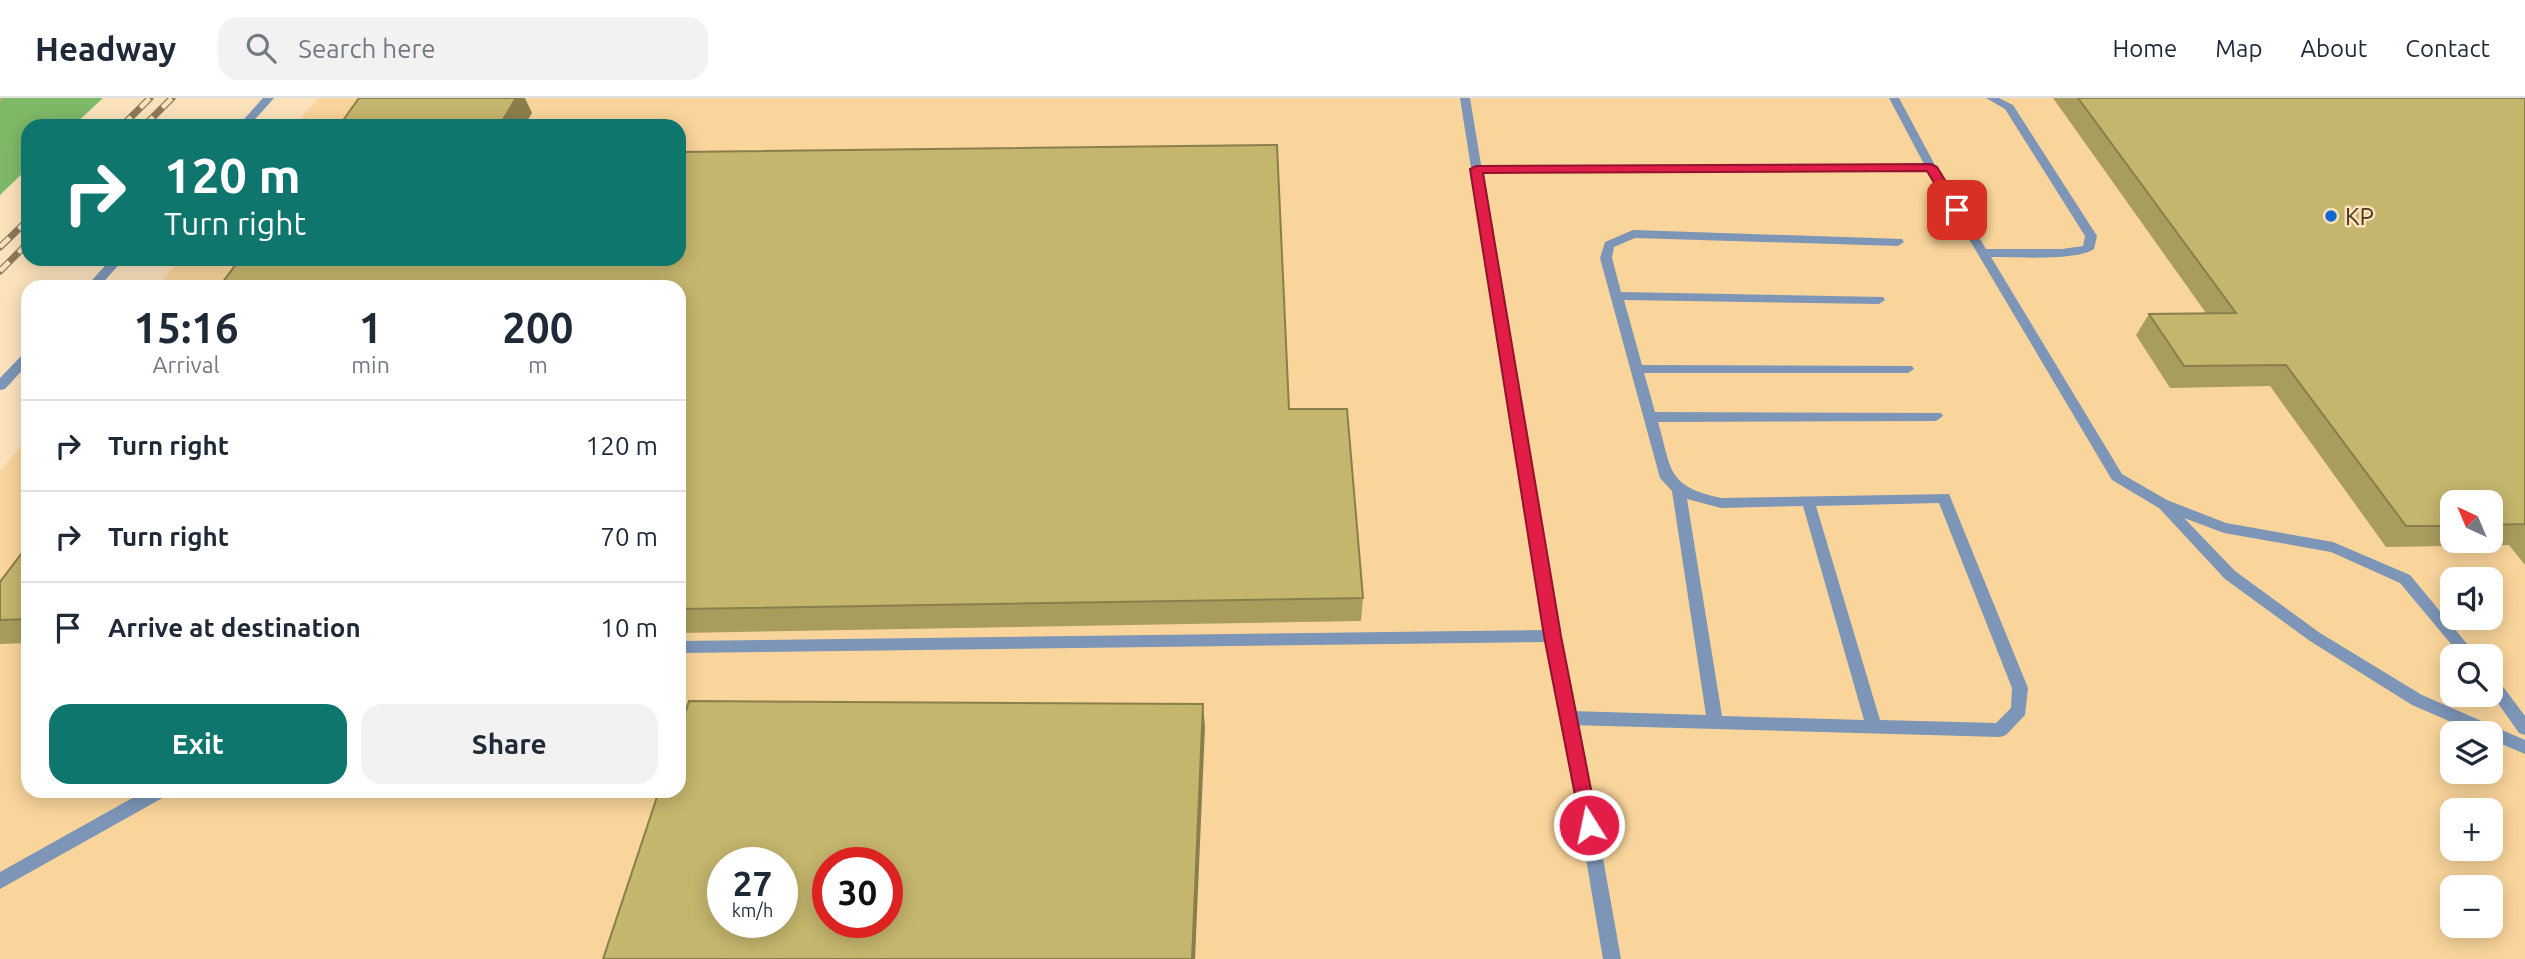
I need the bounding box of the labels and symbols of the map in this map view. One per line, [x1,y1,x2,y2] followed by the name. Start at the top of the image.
[1927,180,1987,240] pin
[2345,203,2374,230] place label: KP
[2323,208,2339,224] marker: KP
[2440,490,2502,553] north arrow
[1552,788,1626,862] position arrow
[812,847,903,938] speed limit sign: 30

